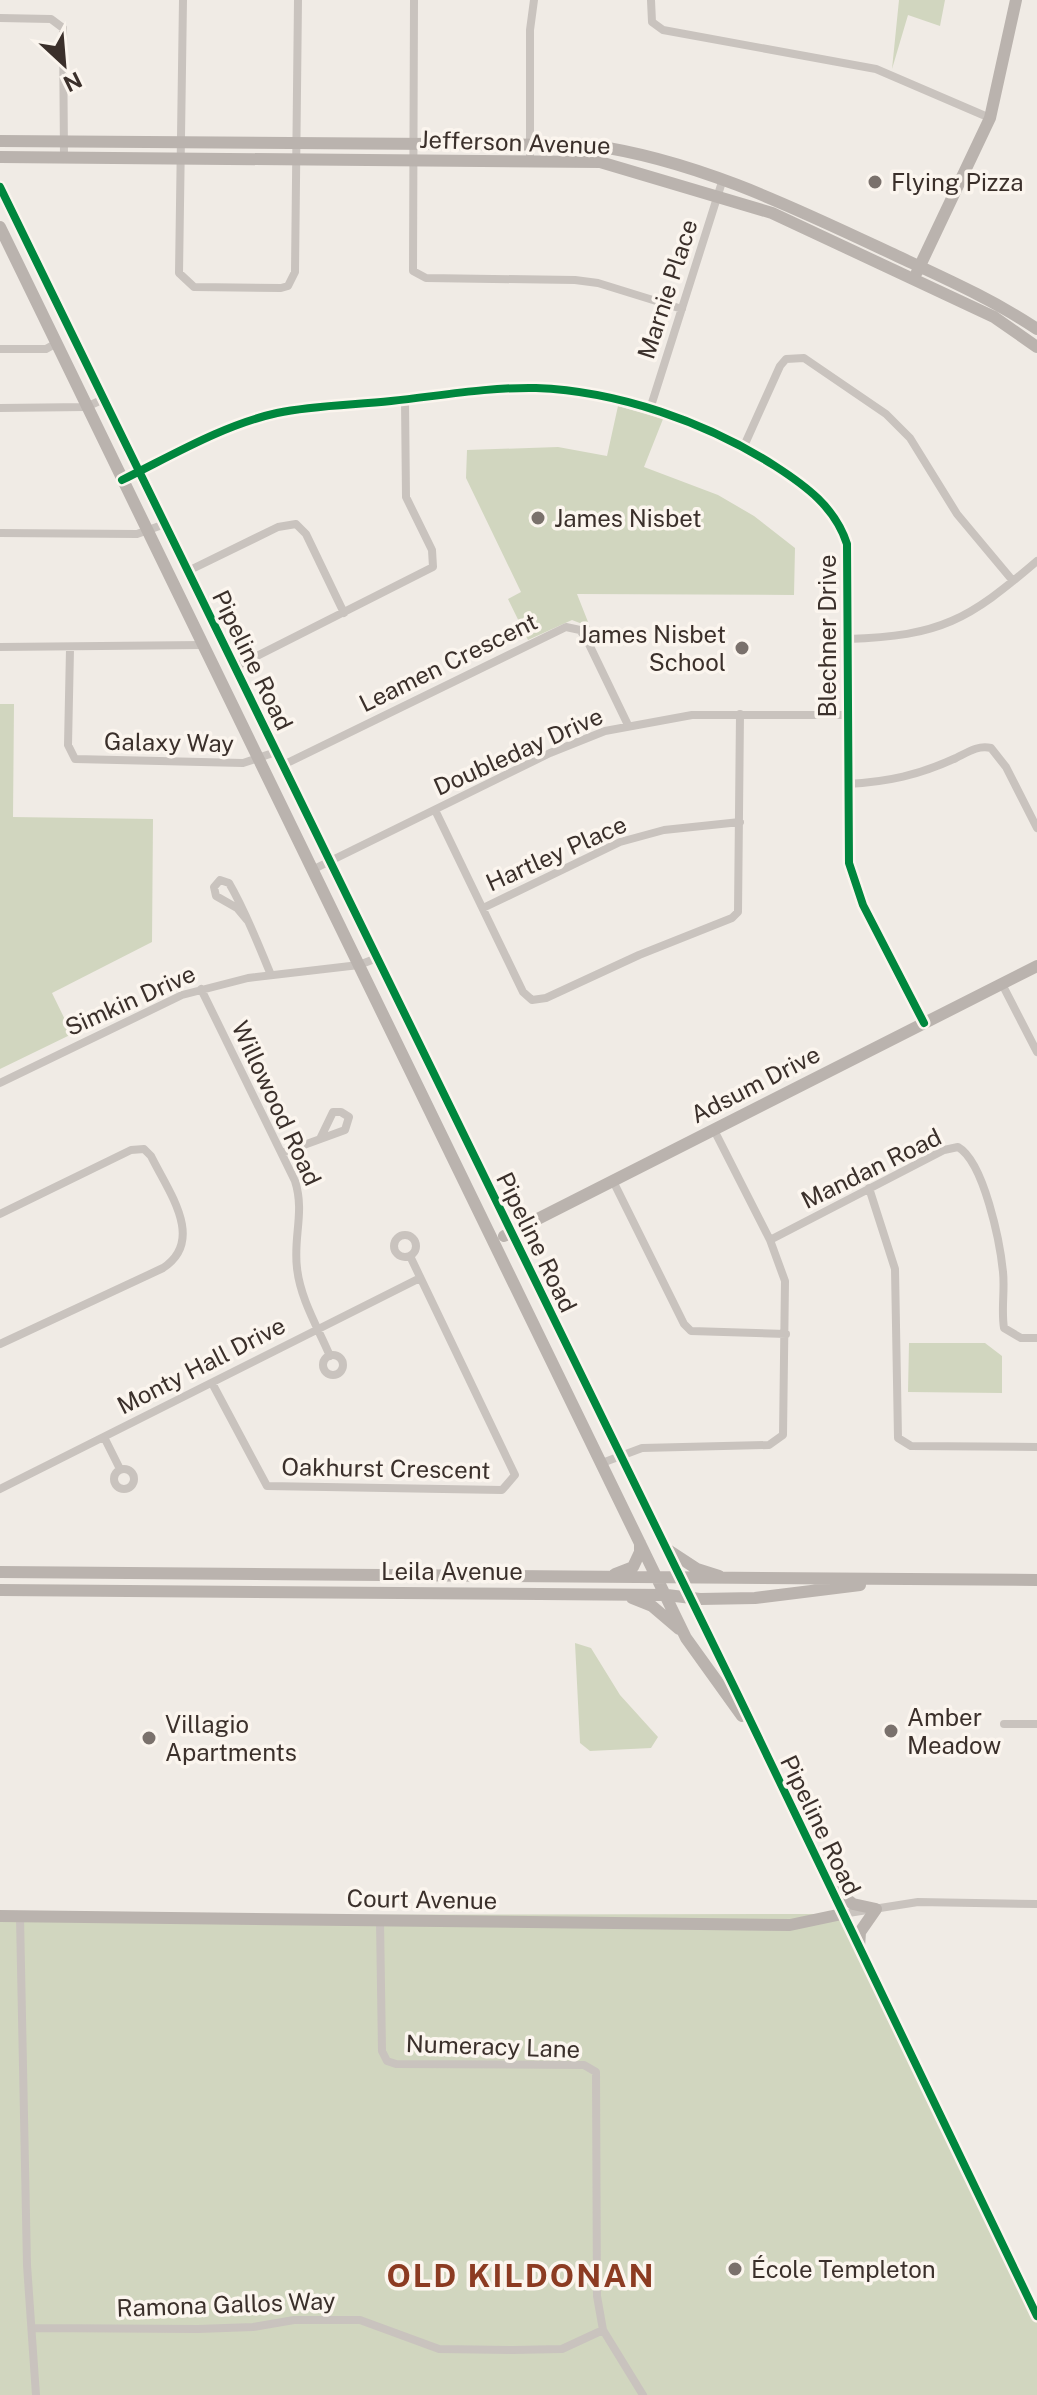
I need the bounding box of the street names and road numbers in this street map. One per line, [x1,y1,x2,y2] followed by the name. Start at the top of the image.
[419,125,611,159] street label: Jefferson Avenue
[631,216,703,362] street label: Marnie Place
[813,554,841,718] street label: Blechner Drive
[207,585,299,735] street label: Pipeline Road
[354,607,542,717] street label: Leamen Crescent
[429,701,607,801] street label: Doubleday Drive
[104,727,234,757] street label: Galaxy Way
[481,810,631,896] street label: Hartley Place
[61,959,199,1041] street label: Simkin Drive
[227,1016,327,1190] street label: Willowood Road
[686,1039,824,1129] street label: Adsum Drive
[796,1122,946,1214] street label: Mandan Road
[491,1167,583,1317] street label: Pipeline Road
[112,1311,290,1419] street label: Monty Hall Drive
[281,1452,491,1484] street label: Oakhurst Crescent
[381,1557,523,1585] street label: Leila Avenue
[775,1750,867,1900] street label: Pipeline Road
[346,1884,498,1914] street label: Court Avenue
[405,2029,581,2063] street label: Numeracy Lane
[116,2286,336,2322] street label: Ramona Gallos Way

